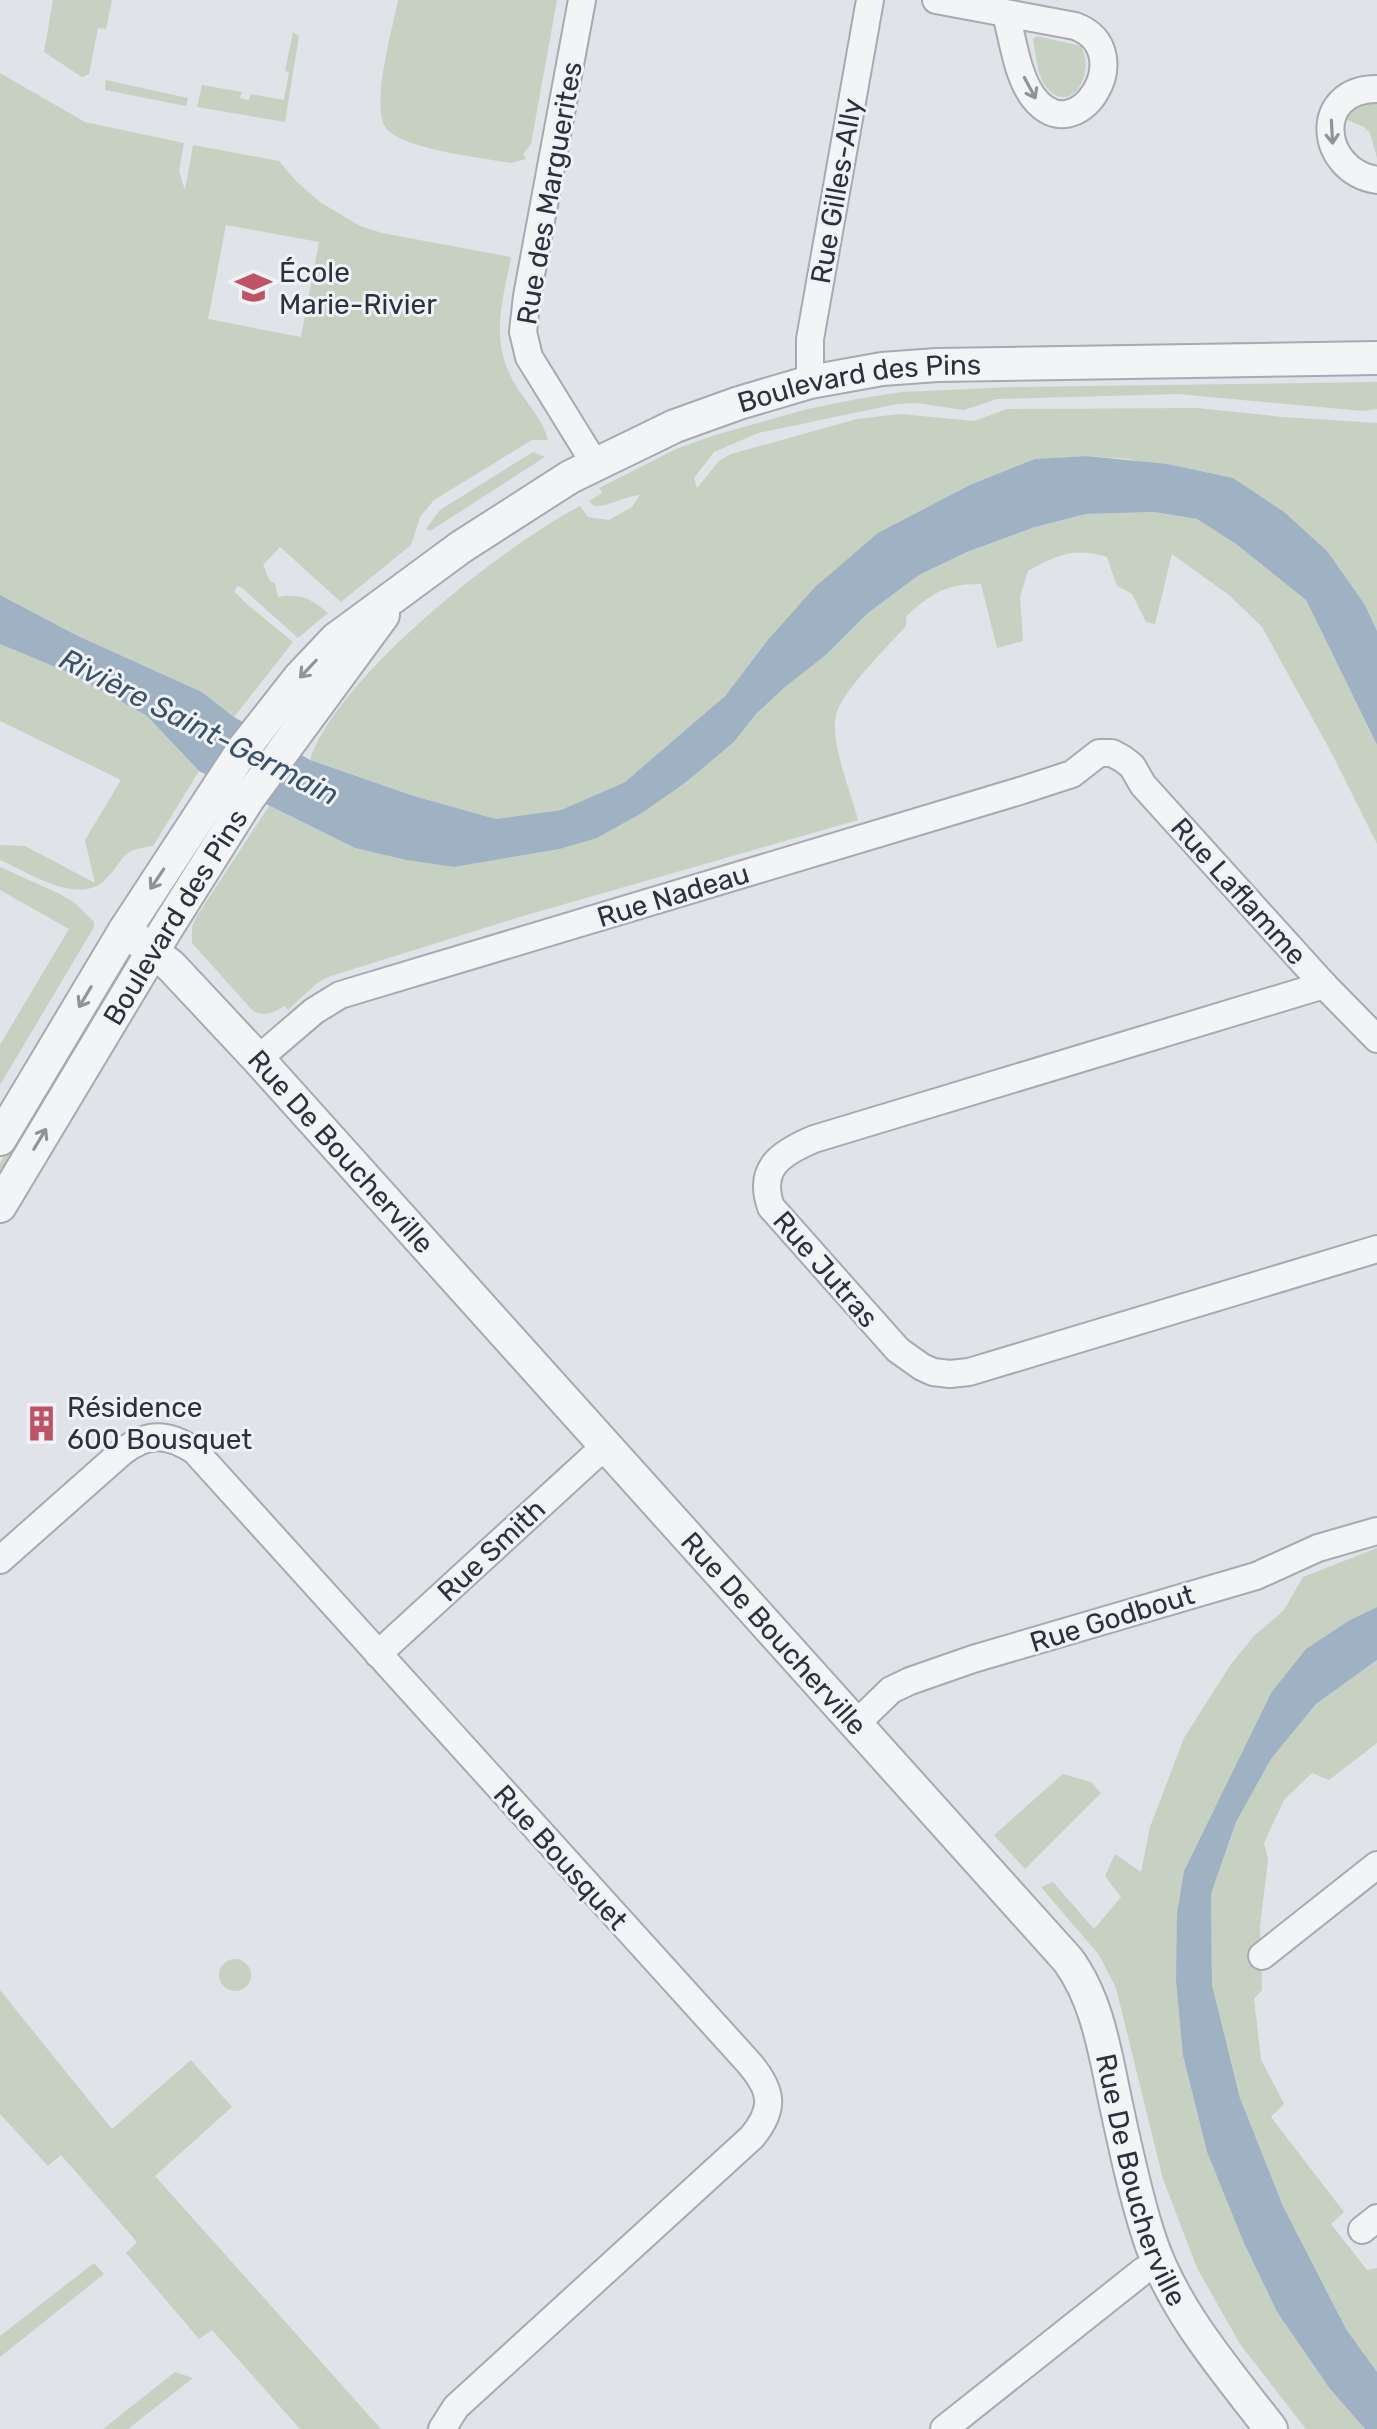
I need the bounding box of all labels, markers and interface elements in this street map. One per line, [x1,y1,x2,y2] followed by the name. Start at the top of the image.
[510,59,589,327] street label: Rue des Marguerites
[1023,75,1038,99] one-way arrow
[804,96,869,286] street label: Rue Gilles-Ally
[1325,118,1340,145] one-way arrow
[279,256,437,321] place label: École Marie-Rivier
[234,269,272,307] school or university icon: École Marie-Rivier
[734,348,981,420] street label: Boulevard des Pins
[53,641,345,813] water label: Rivière Saint-Germain
[298,659,317,679] one-way arrow
[97,803,254,1031] street label: Boulevard des Pins
[1164,811,1313,972] street label: Rue Laflamme
[593,857,753,934] street label: Rue Nadeau
[149,867,165,890] one-way arrow
[77,985,93,1008] one-way arrow
[241,1043,440,1260] street label: Rue De Boucherville
[33,1128,49,1151] one-way arrow
[766,1204,885,1334] street label: Rue Jutras
[67,1391,252,1456] place label: Résidence 600 Bousquet
[22,1404,60,1442] building icon: Résidence 600 Bousquet
[431,1492,552,1608] street label: Rue Smith
[674,1525,874,1742] street label: Rue De Boucherville
[1026,1578,1198,1659] street label: Rue Godbout
[487,1778,634,1937] street label: Rue Bousquet
[1089,2051,1193,2312] street label: Rue De Boucherville

